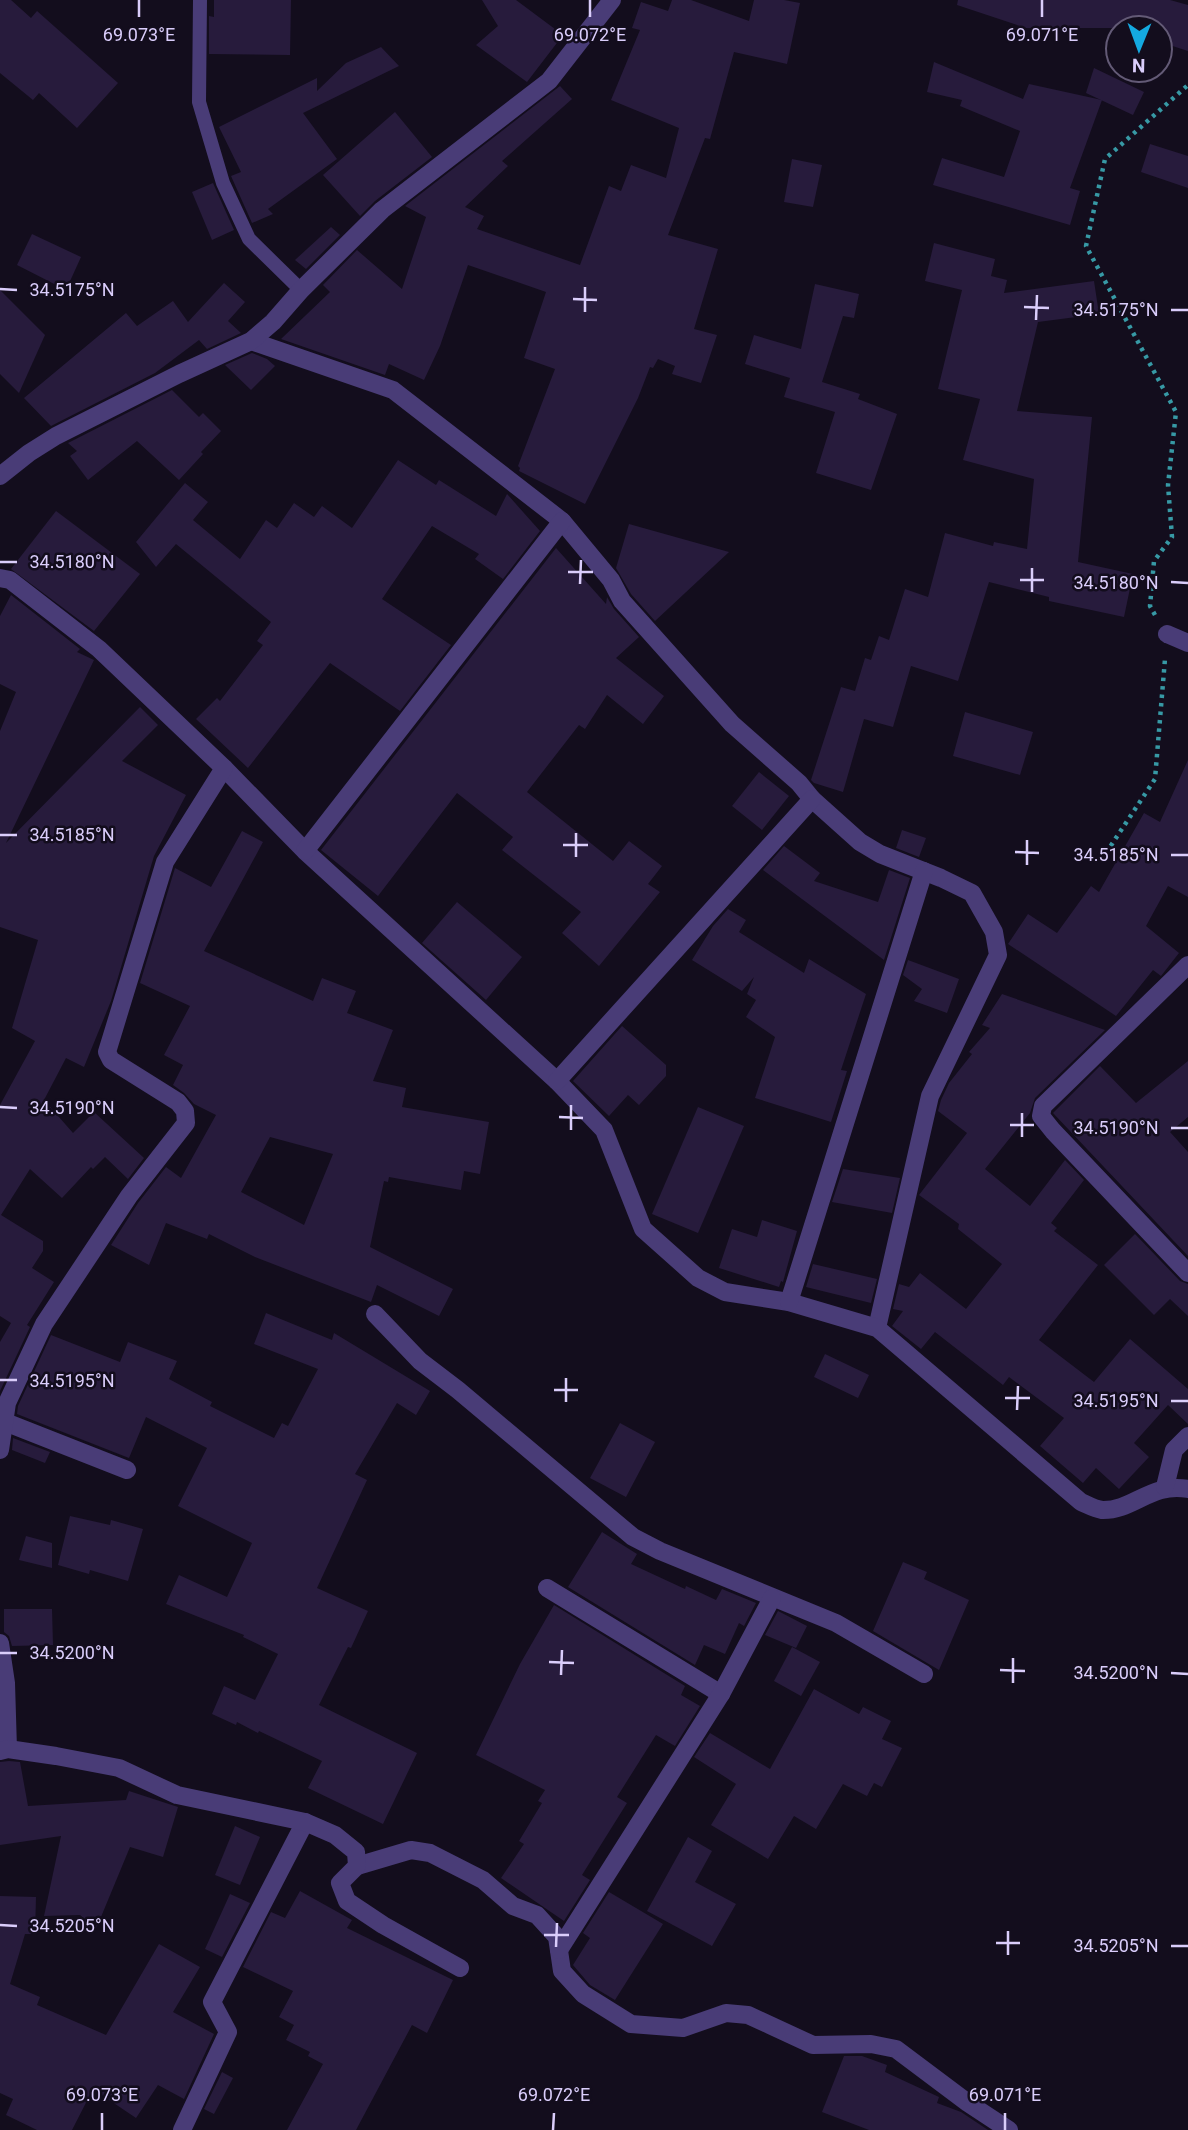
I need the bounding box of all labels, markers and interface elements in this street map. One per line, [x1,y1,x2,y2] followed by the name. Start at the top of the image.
[1104,14,1174,84] north arrow
[103,24,175,45] text: 69.073°E
[554,24,626,45] text: 69.072°E
[1006,24,1078,45] text: 69.071°E
[1132,54,1146,77] text: N
[29,279,115,300] text: 34.5175°N
[1073,299,1159,320] text: 34.5175°N
[29,551,115,572] text: 34.5180°N
[1073,572,1159,593] text: 34.5180°N
[29,824,115,845] text: 34.5185°N
[1073,844,1159,865] text: 34.5185°N
[29,1097,115,1118] text: 34.5190°N
[1073,1117,1159,1138] text: 34.5190°N
[29,1370,115,1391] text: 34.5195°N
[1073,1390,1159,1411] text: 34.5195°N
[29,1642,115,1663] text: 34.5200°N
[1073,1662,1159,1683] text: 34.5200°N
[29,1915,115,1936] text: 34.5205°N
[1073,1935,1159,1956] text: 34.5205°N
[66,2084,138,2105] text: 69.073°E
[518,2084,590,2105] text: 69.072°E
[969,2084,1041,2105] text: 69.071°E

